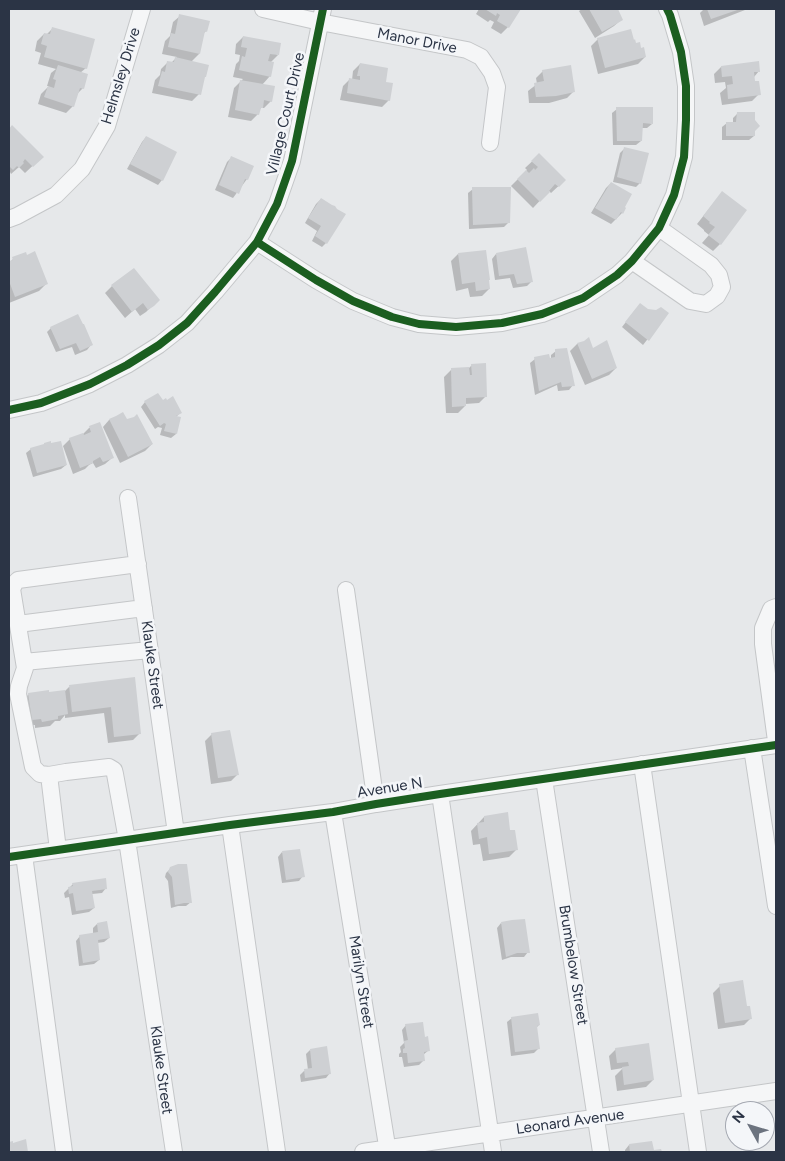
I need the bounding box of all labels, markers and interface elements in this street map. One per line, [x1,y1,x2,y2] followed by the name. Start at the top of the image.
[376,24,458,58] street label: Manor Drive
[98,26,144,126] street label: Helmsley Drive
[263,51,309,177] street label: Village Court Drive
[137,619,167,711] street label: Klauke Street
[356,774,424,802] street label: Avenue N
[555,904,591,1026] street label: Brumbelow Street
[345,934,377,1030] street label: Marilyn Street
[146,1024,176,1116] street label: Klauke Street
[725,1101,775,1151] north arrow
[515,1106,625,1138] street label: Leonard Avenue
[729,1107,749,1126] text: N

